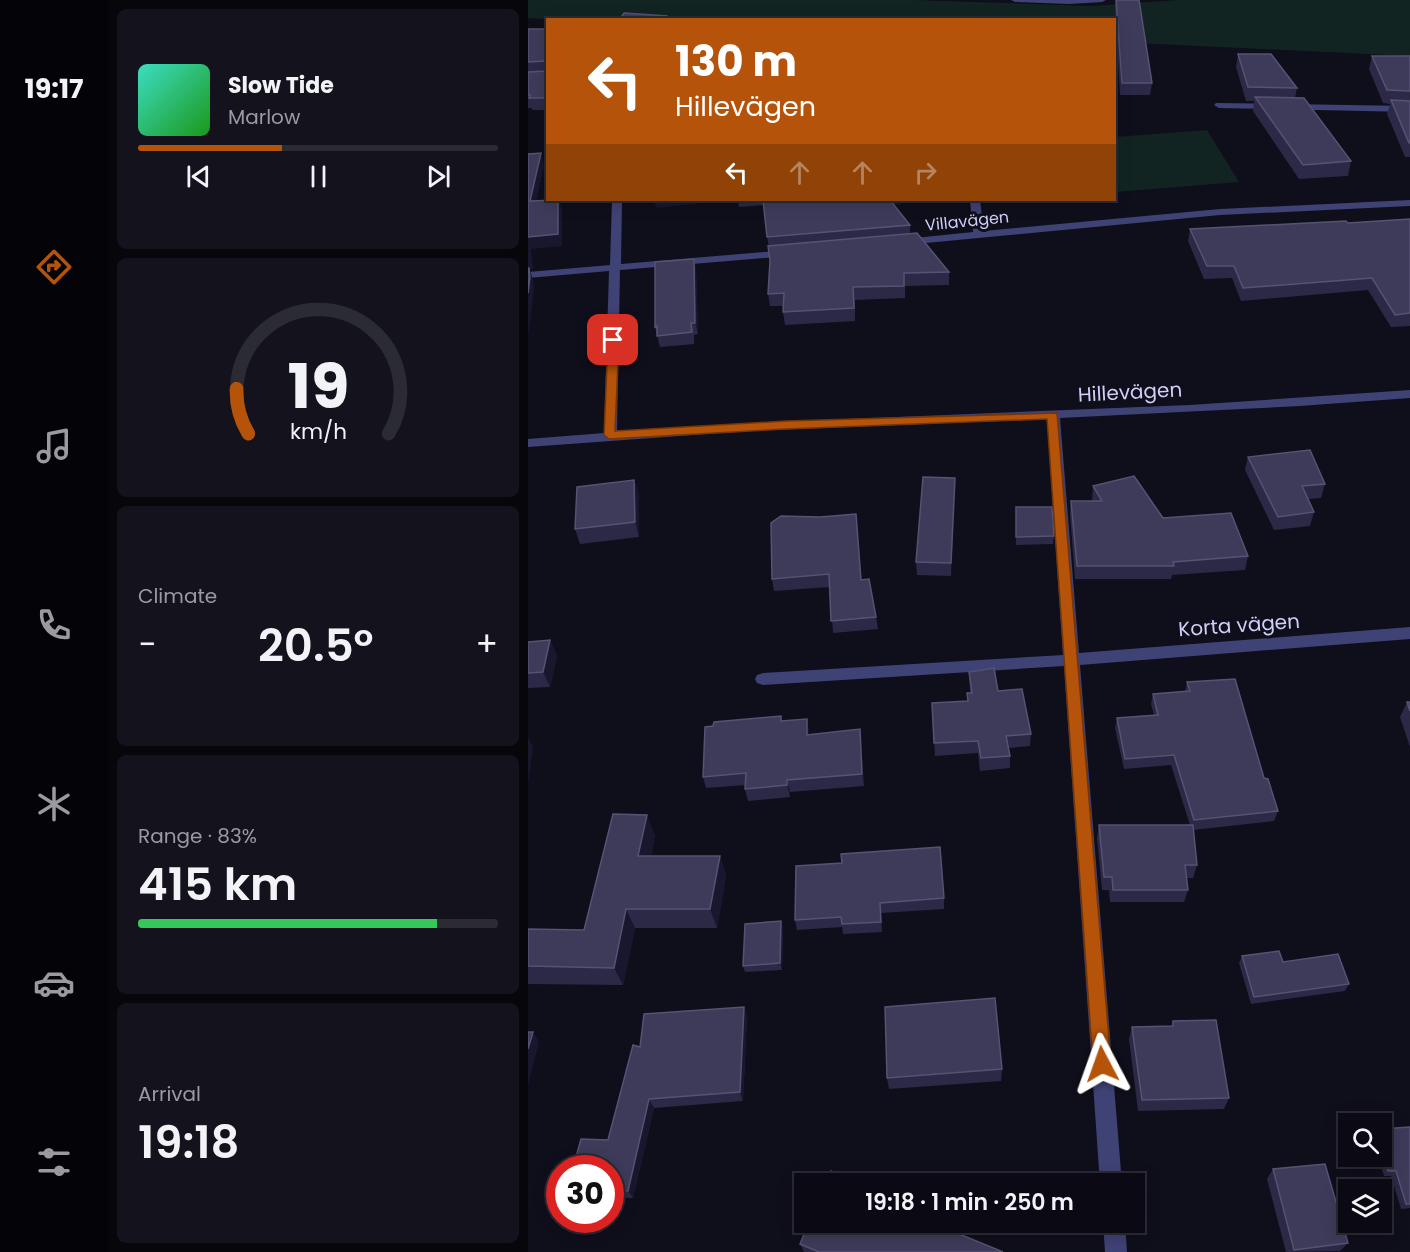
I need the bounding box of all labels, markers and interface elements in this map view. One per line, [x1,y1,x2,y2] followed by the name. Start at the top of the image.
[675,32,797,91] text: 130 m
[576,42,654,120] icon: left
[24,70,84,107] text: 19:17
[228,70,334,101] text: Slow Tide
[675,88,816,125] text: Hillevägen
[228,103,300,131] text: Marlow
[720,156,753,189] icon: left
[783,156,816,189] icon: ahead
[846,156,879,189] icon: ahead
[909,156,942,189] icon: right
[182,160,215,193] icon: previous
[302,160,335,193] icon: pause
[422,160,455,193] icon: next
[924,205,1010,237] street label: Villavägen
[33,246,75,288] icon: directions
[587,314,638,365] pin
[596,323,629,356] icon: arrive
[287,343,349,431] text: 19
[1077,375,1183,409] street label: Hillevägen
[289,417,347,448] text: km/h
[33,425,75,467] icon: music
[138,582,217,610] text: Climate
[33,604,75,646] icon: phone
[1177,607,1301,643] street label: Korta vägen
[258,614,374,677] text: 20.5°
[138,621,156,668] text: −
[475,621,498,668] text: +
[33,783,75,825] icon: climate
[138,822,257,850] text: Range · 83%
[138,853,297,916] text: 415 km
[33,962,75,1004] icon: car
[1070,1032,1134,1096] position arrow
[138,1080,201,1108] text: Arrival
[138,1111,240,1174] text: 19:18
[1338,1113,1392,1233] map controls
[1338,1113,1392,1167] button: search
[33,1141,75,1183] icon: filters
[546,1155,624,1233] speed limit sign: 30
[1338,1179,1392,1233] button: layers
[865,1187,1074,1218] text: 19:18 · 1 min · 250 m

